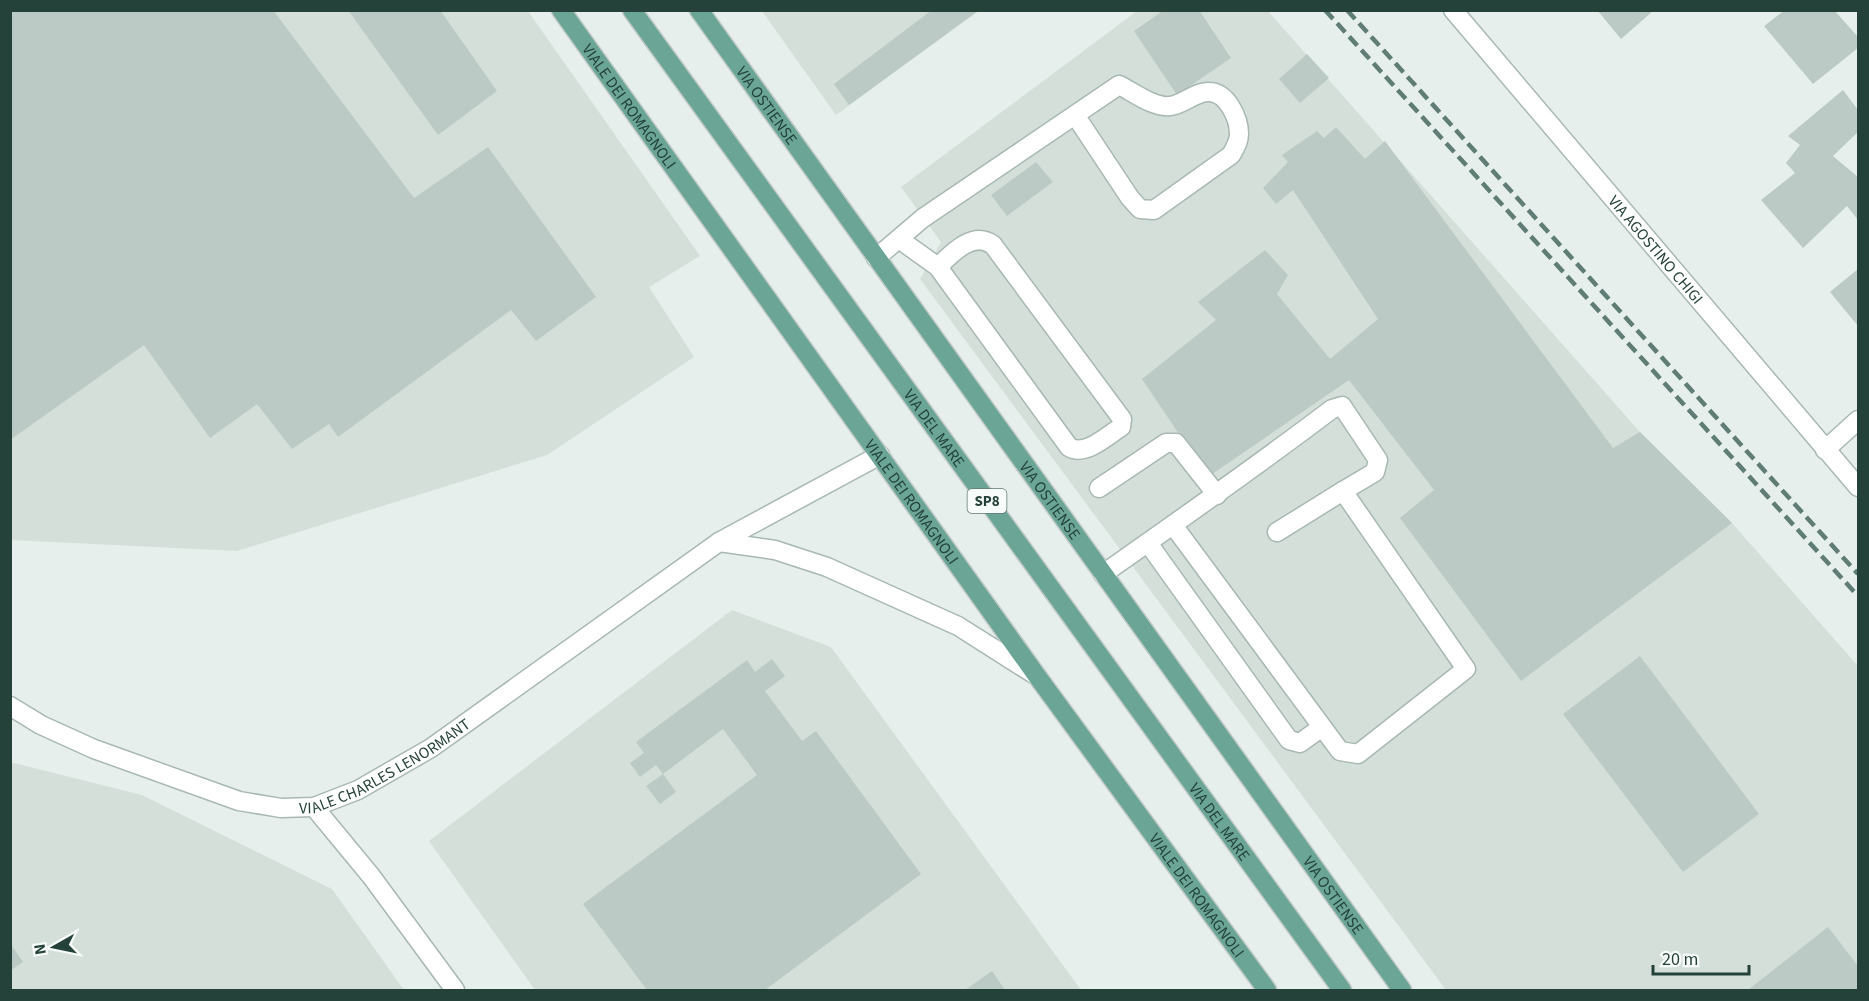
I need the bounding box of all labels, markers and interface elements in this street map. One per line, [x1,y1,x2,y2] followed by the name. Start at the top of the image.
[577,40,681,174] street label: VIALE DEI ROMAGNOLI
[731,62,802,149] street label: VIA OSTIENSE
[1603,191,1708,309] street label: VIA AGOSTINO CHIGI
[898,385,970,472] street label: VIA DEL MARE
[859,435,964,569] street label: VIALE DEI ROMAGNOLI
[1014,457,1085,544] street label: VIA OSTIENSE
[968,489,1006,513] road number: SP8
[299,713,475,819] street label: VIALE CHARLES LENORMANT
[1183,778,1255,866] street label: VIA DEL MARE
[1144,829,1249,962] street label: VIALE DEI ROMAGNOLI
[1297,852,1369,939] street label: VIA OSTIENSE
[24,917,84,977] north arrow
[1653,938,1749,976] scale bar
[28,942,52,956] text: N
[1662,947,1698,972] text: 20 m

